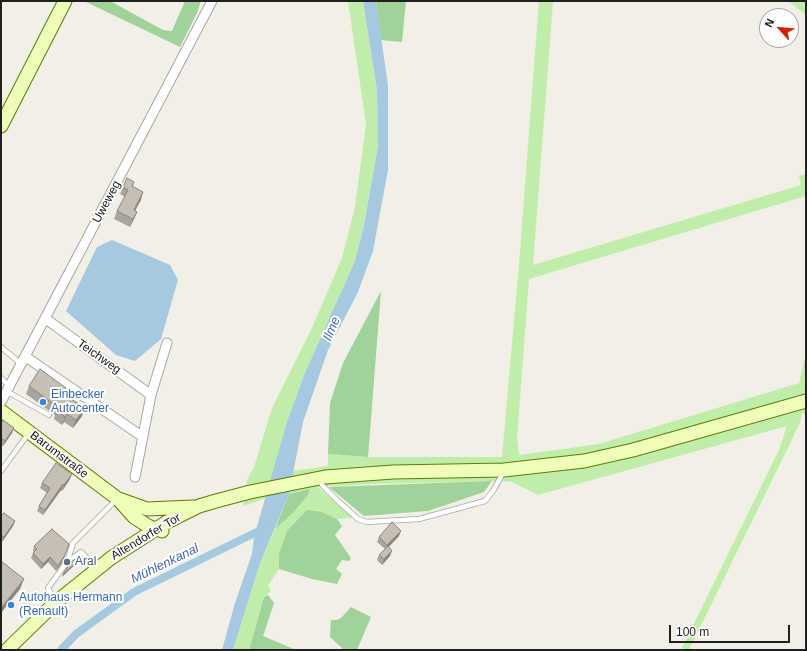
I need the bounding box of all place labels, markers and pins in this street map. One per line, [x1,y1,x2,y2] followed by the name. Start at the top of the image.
[51,388,109,416] place label: Einbecker Autocenter
[38,397,48,407] marker: Einbecker Autocenter
[75,555,96,569] place label: Aral
[62,557,72,567] marker: Aral
[19,591,122,619] place label: Autohaus Hermann (Renault)
[6,600,16,610] marker: Autohaus Hermann (Renault)

